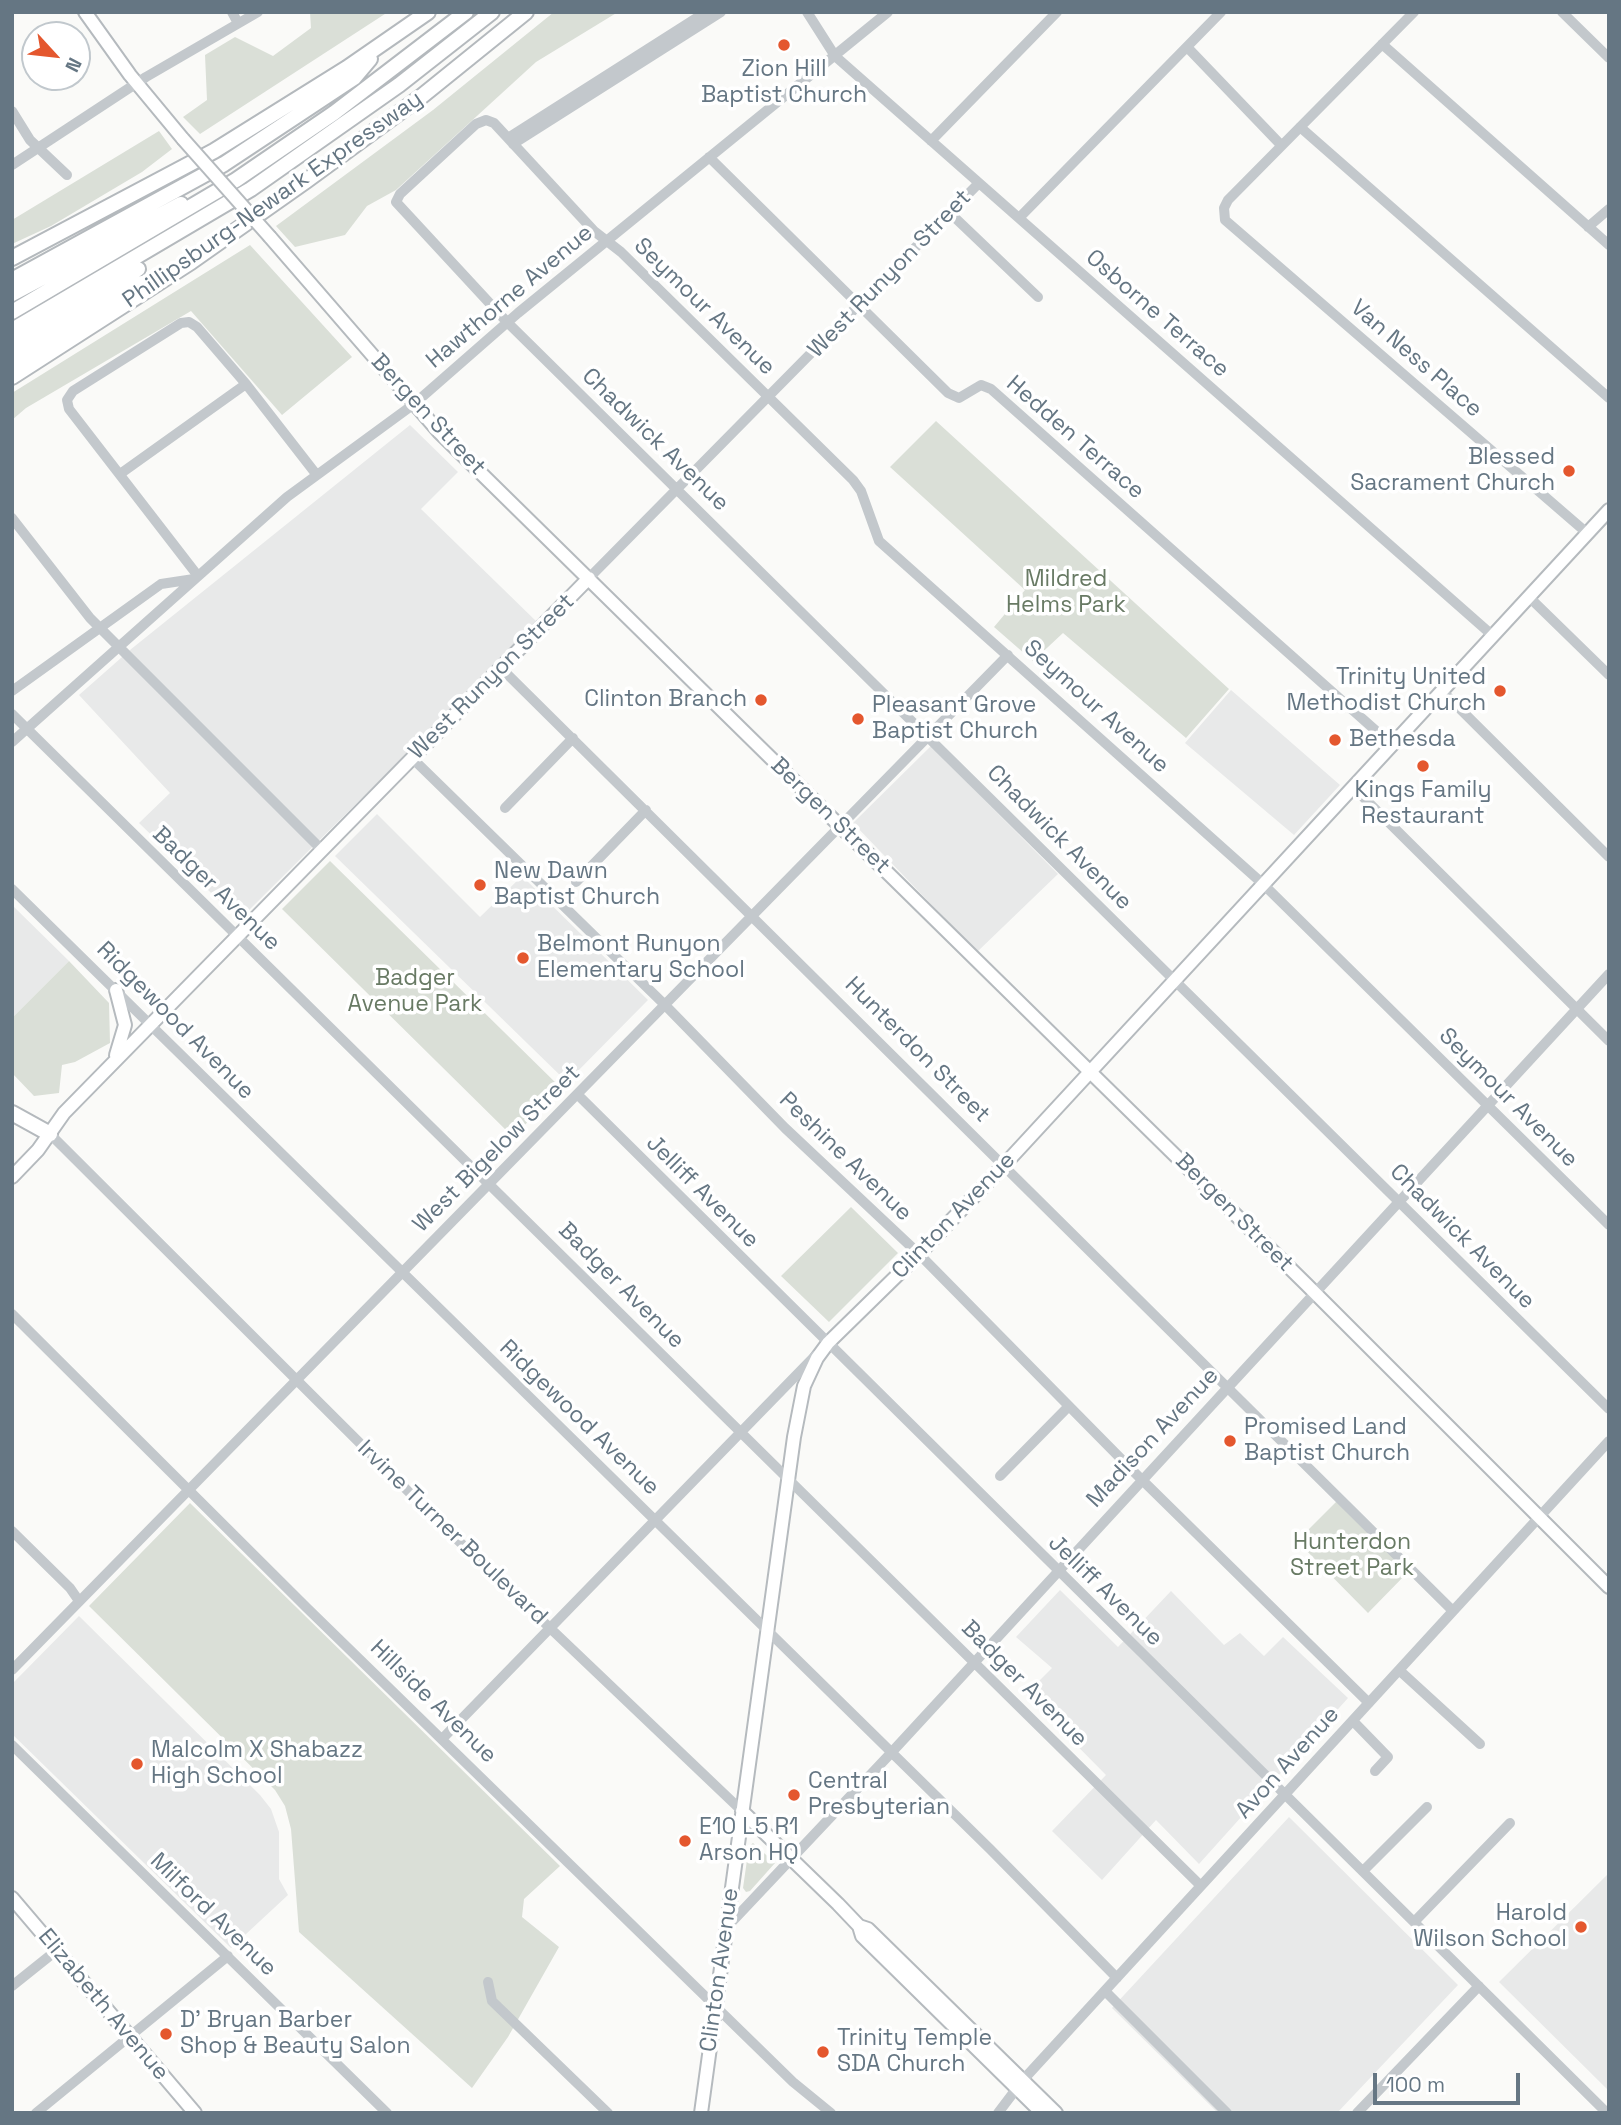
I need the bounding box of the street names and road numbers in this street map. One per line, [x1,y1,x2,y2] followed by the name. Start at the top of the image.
[118,86,428,314] street label: Phillipsburg-Newark Expressway
[803,184,977,364] street label: West Runyon Street
[421,219,599,375] street label: Hawthorne Avenue
[628,233,780,381] street label: Seymour Avenue
[1080,244,1234,384] street label: Osborne Terrace
[1345,294,1487,424] street label: Van Ness Place
[365,349,491,481] street label: Bergen Street
[576,363,734,517] street label: Chadwick Avenue
[1000,371,1150,505] street label: Hedden Terrace
[403,588,581,766] street label: West Runyon Street
[1018,635,1174,779] street label: Seymour Avenue
[764,752,896,880] street label: Bergen Street
[981,760,1137,916] street label: Chadwick Avenue
[146,821,286,957] street label: Badger Avenue
[90,936,260,1106] street label: Ridgewood Avenue
[839,972,995,1128] street label: Hunterdon Street
[1433,1023,1583,1173] street label: Seymour Avenue
[408,1060,586,1238] street label: West Bigelow Street
[773,1087,917,1227] street label: Peshine Avenue
[640,1130,764,1254] street label: Jelliff Avenue
[887,1147,1021,1285] street label: Clinton Avenue
[1169,1148,1299,1278] street label: Bergen Street
[1384,1159,1540,1315] street label: Chadwick Avenue
[552,1217,690,1355] street label: Badger Avenue
[493,1335,665,1501] street label: Ridgewood Avenue
[1081,1362,1225,1514] street label: Madison Avenue
[351,1435,553,1631] street label: Irvine Turner Boulevard
[1042,1530,1168,1652] street label: Jelliff Avenue
[955,1615,1093,1753] street label: Badger Avenue
[364,1635,502,1769] street label: Hillside Avenue
[1230,1701,1346,1825] street label: Avon Avenue
[144,1848,282,1982] street label: Milford Avenue
[695,1886,745,2054] street label: Clinton Avenue
[32,1924,174,2086] street label: Elizabeth Avenue

